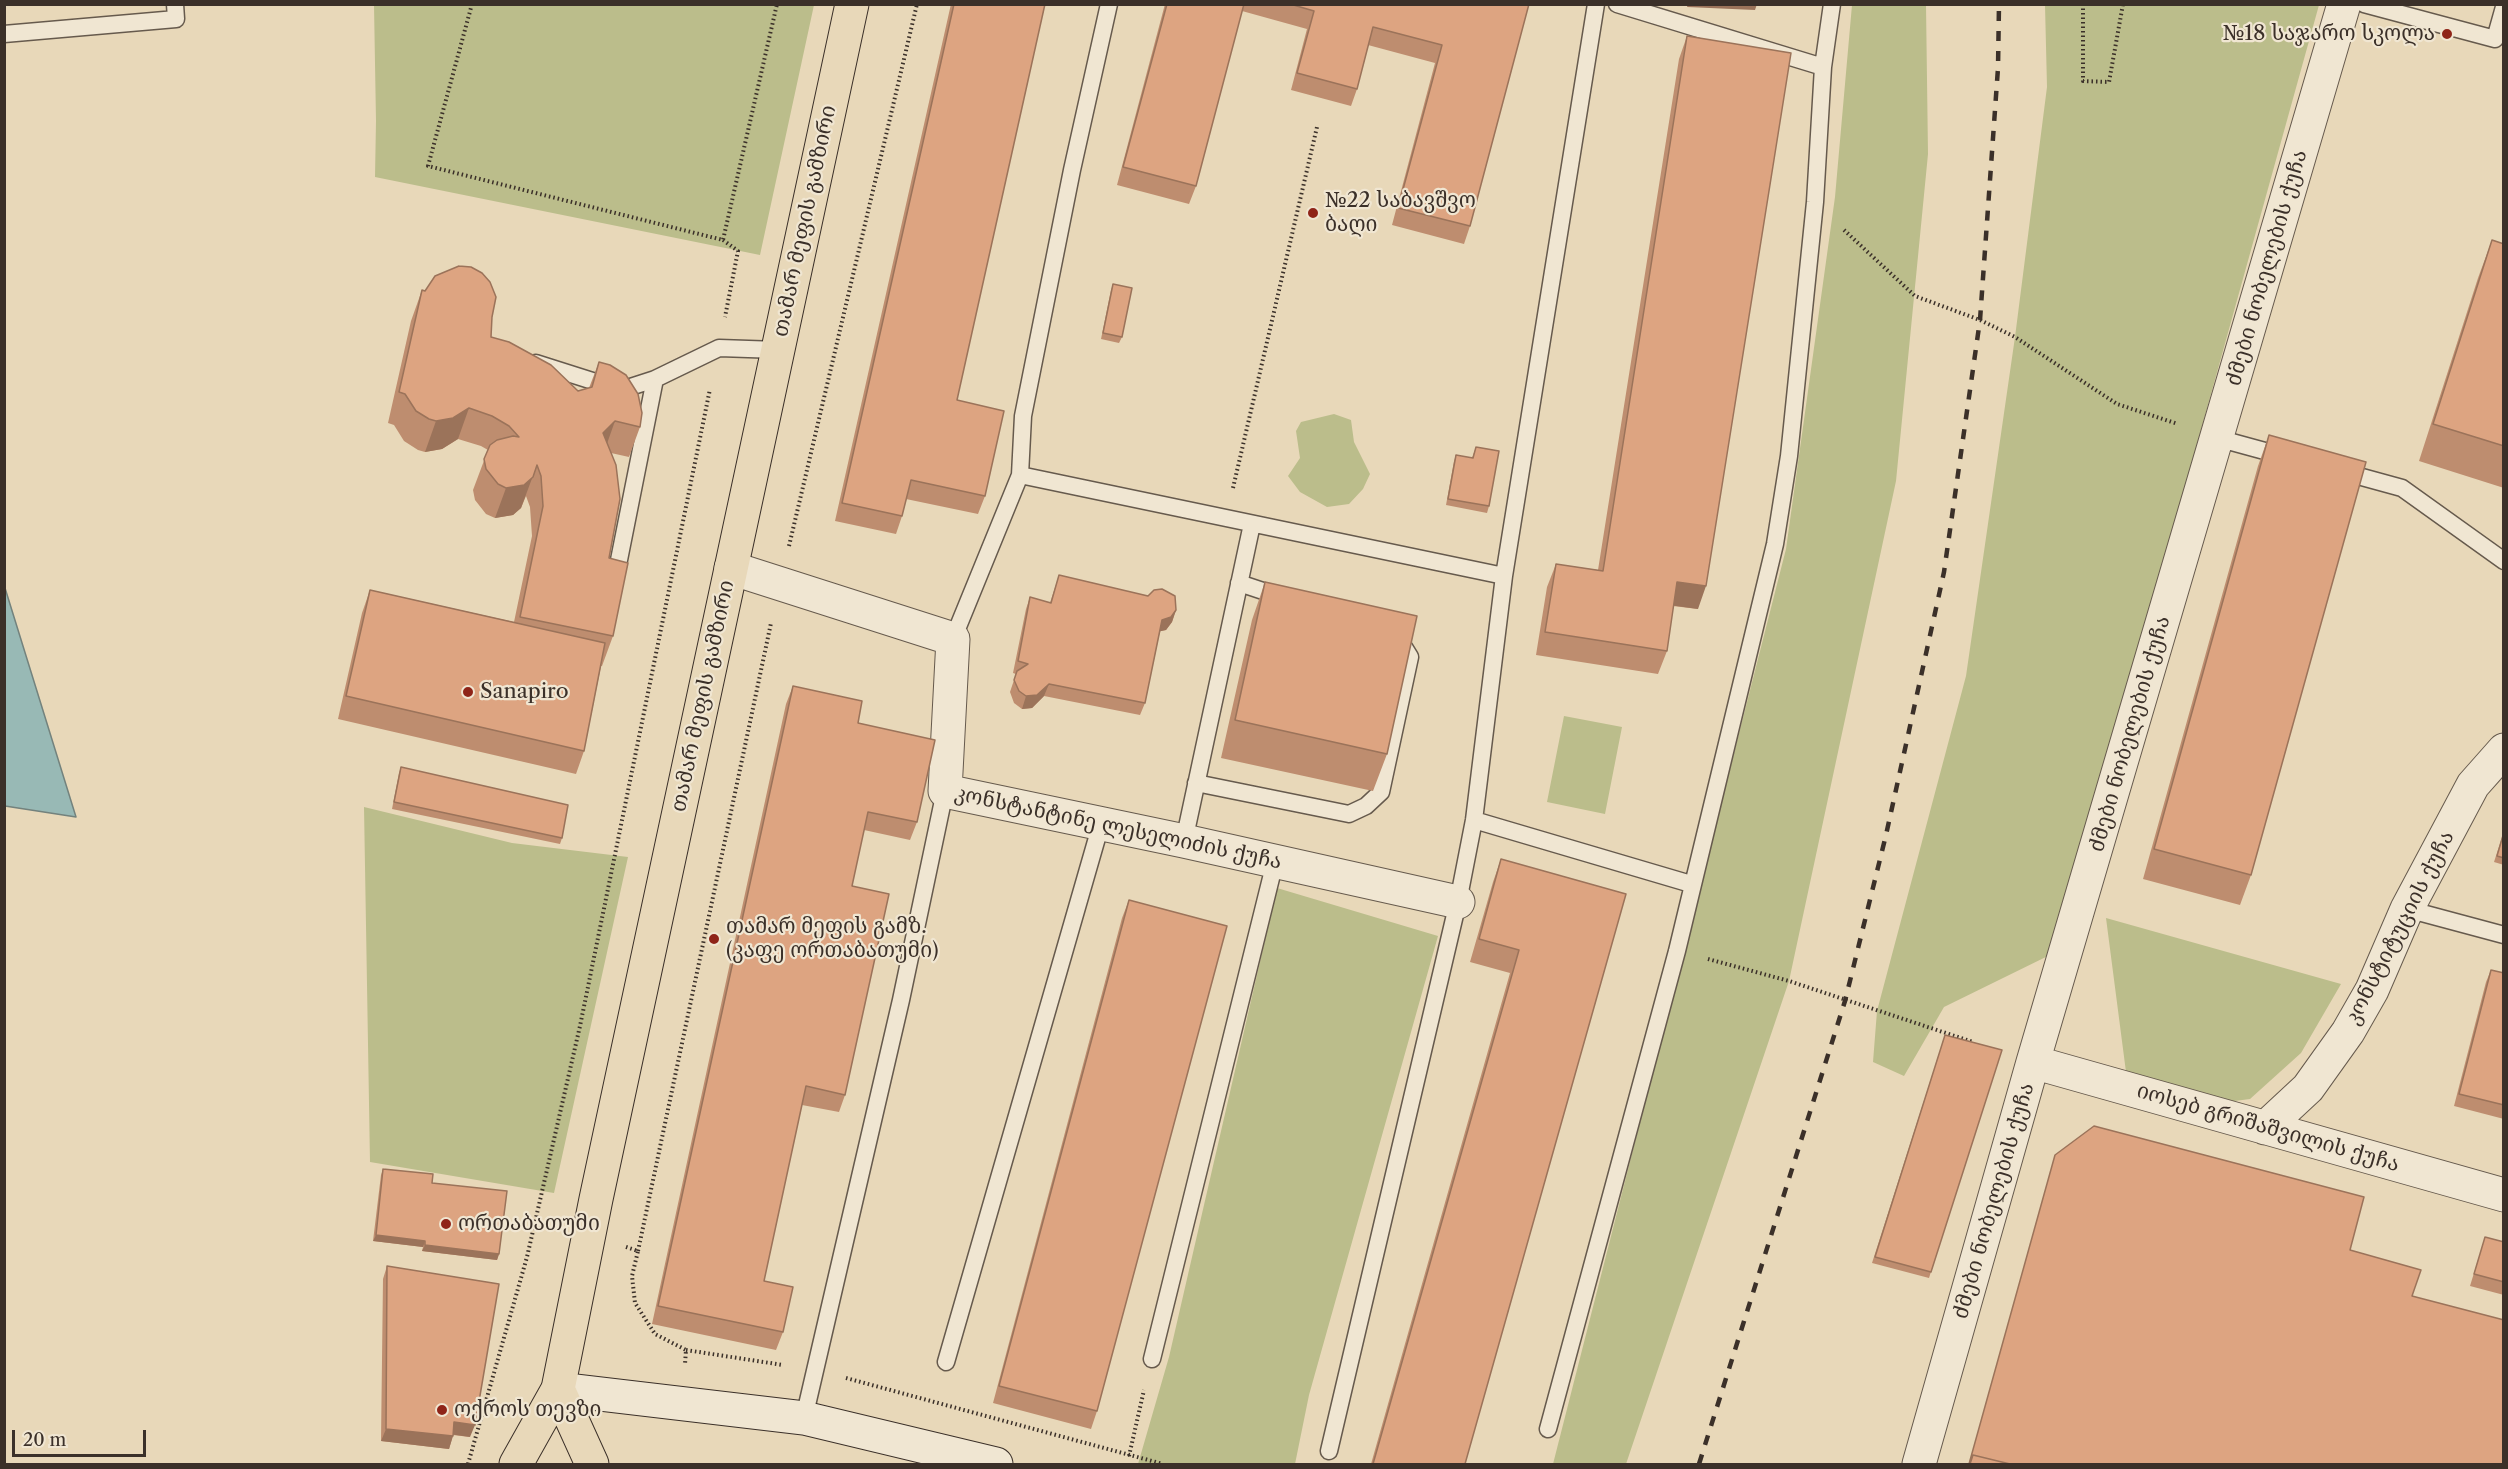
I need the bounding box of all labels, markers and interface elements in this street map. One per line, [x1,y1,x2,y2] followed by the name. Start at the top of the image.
[2223,21,2435,47] place label: №18 საჯარო სკოლა
[2440,27,2454,41] marker: №18 საჯარო სკოლა
[768,103,842,339] street label: თამარ მეფის გამზირი
[2221,147,2313,389] street label: ძმები ნობელების ქუჩა
[1325,188,1476,238] place label: №22 საბავშვო ბაღი
[1306,206,1320,220] marker: №22 საბავშვო ბაღი
[666,578,740,814] street label: თამარ მეფის გამზირი
[2084,613,2176,855] street label: ძმები ნობელების ქუჩა
[480,679,569,705] place label: Sanapiro
[461,685,475,699] marker: Sanapiro
[952,781,1284,875] street label: კონსტანტინე ლესელიძის ქუჩა
[2340,827,2460,1029] street label: კონსტიტუციის ქუჩა
[726,914,939,964] place label: თამარ მეფის გამზ. (კაფე ორთაბათუმი)
[707,932,721,946] marker: თამარ მეფის გამზ. (კაფე ორთაბათუმი)
[2134,1078,2402,1178] street label: იოსებ გრიშაშვილის ქუჩა
[1948,1080,2040,1322] street label: ძმები ნობელების ქუჩა
[458,1211,600,1237] place label: ორთაბათუმი
[439,1217,453,1231] marker: ორთაბათუმი
[454,1397,601,1423] place label: ოქროს თევზი
[435,1403,449,1417] marker: ოქროს თევზი
[15,1418,148,1456] scale bar
[23,1429,66,1451] text: 20 m

